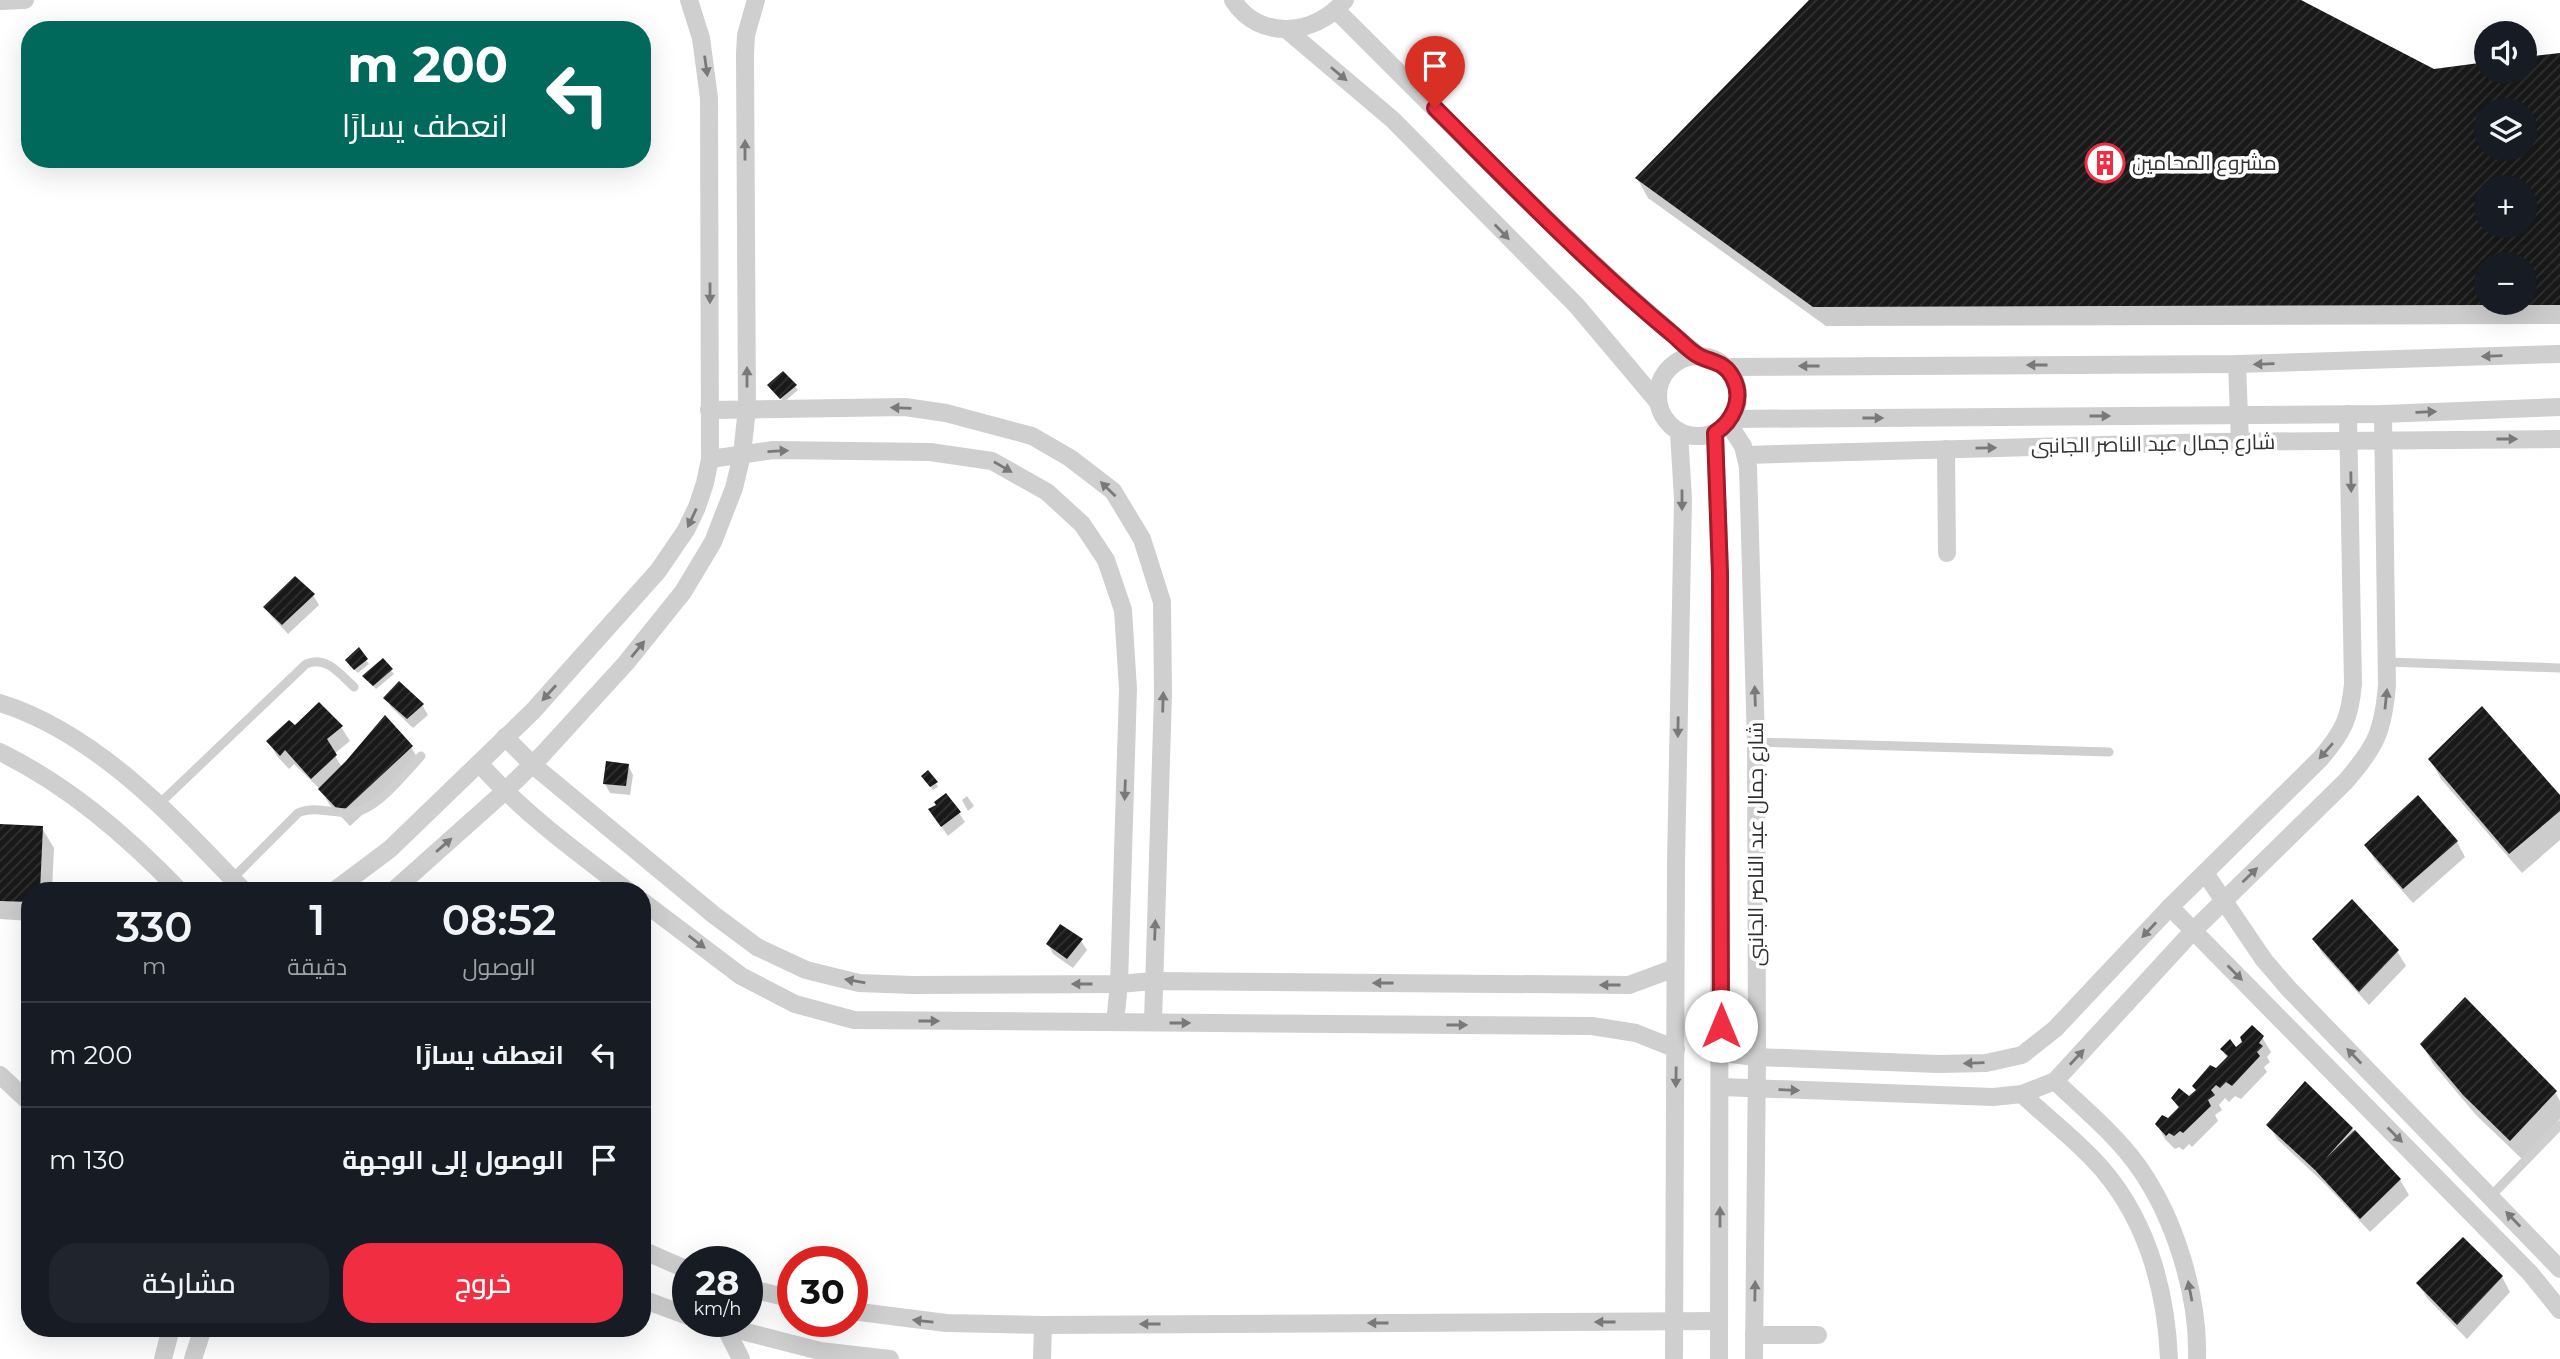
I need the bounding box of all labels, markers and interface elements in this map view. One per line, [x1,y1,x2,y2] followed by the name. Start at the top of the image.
[2474,21,2537,315] map controls
[2474,21,2537,84] button: sound
[347,35,508,94] text: 200 m
[1405,36,1465,108] pin
[1416,47,1454,85] icon: arrive
[532,49,623,140] icon: left
[701,55,712,77] one-way arrow
[1331,66,1348,81] one-way arrow
[2474,98,2537,161] button: layers
[342,106,508,145] text: انعطف يسارًا
[739,139,751,161] one-way arrow
[2084,142,2126,184] building icon: مشروع المحامين
[2132,150,2277,177] place label: مشروع المحامين
[2474,175,2537,238] button: +
[1494,224,1511,241] one-way arrow
[2474,252,2537,315] button: −
[704,282,716,304] one-way arrow
[2481,351,2503,362] one-way arrow
[2253,358,2275,369] one-way arrow
[2026,359,2048,371] one-way arrow
[1798,360,1820,372] one-way arrow
[741,366,753,388] one-way arrow
[890,402,912,413] one-way arrow
[2415,407,2437,418] one-way arrow
[2089,410,2111,422] one-way arrow
[1862,412,1884,424] one-way arrow
[2031,429,2275,460] street label: شارع جمال عبد الناصر الجانبى
[2497,433,2519,445] one-way arrow
[1975,442,1997,453] one-way arrow
[767,445,789,456] one-way arrow
[993,461,1012,473] one-way arrow
[2345,472,2357,494] one-way arrow
[1100,481,1117,497] one-way arrow
[1676,489,1688,511] one-way arrow
[686,508,698,528] one-way arrow
[630,640,645,658] one-way arrow
[541,684,557,701] one-way arrow
[1749,685,1760,707] one-way arrow
[2381,688,2392,710] one-way arrow
[1157,691,1169,713] one-way arrow
[1672,716,1684,738] one-way arrow
[1743,722,1770,966] street label: شارع جمال عبد الناصر الجانبى
[2319,743,2334,760] one-way arrow
[1119,779,1130,801] one-way arrow
[435,838,452,853] one-way arrow
[2241,867,2258,883] one-way arrow
[309,894,325,946] text: 1
[442,894,556,946] text: 08:52
[116,901,193,953] text: 330
[1149,918,1161,940] one-way arrow
[2141,921,2157,938] one-way arrow
[688,935,706,949] one-way arrow
[142,952,166,980] text: m
[287,953,347,981] text: دقيقة
[462,953,536,981] text: الوصول
[2226,965,2243,981] one-way arrow
[844,975,866,986] one-way arrow
[1371,977,1393,989] one-way arrow
[1071,978,1093,990] one-way arrow
[1599,979,1621,991] one-way arrow
[1684,989,1758,1063] position arrow
[918,1015,940,1027] one-way arrow
[1170,1017,1192,1028] one-way arrow
[1446,1019,1468,1031] one-way arrow
[585,1036,623,1074] icon: left
[49,1039,133,1071] text: 200 m
[415,1039,564,1071] text: انعطف يسارًا
[2347,1048,2363,1065] one-way arrow
[2068,1049,2084,1066] one-way arrow
[1963,1057,1985,1069] one-way arrow
[1670,1066,1682,1088] one-way arrow
[1778,1085,1800,1096] one-way arrow
[2386,1127,2403,1144] one-way arrow
[585,1141,623,1179] icon: arrive
[49,1144,125,1176] text: 130 m
[342,1144,564,1176] text: الوصول إلى الوجهة
[1714,1206,1726,1228] one-way arrow
[2506,1211,2522,1228] one-way arrow
[49,1243,329,1323] button: مشاركة
[343,1243,623,1323] button: خروج
[777,1246,868,1337] speed limit sign: 30
[696,1261,739,1304] text: 28
[1749,1280,1761,1302] one-way arrow
[2185,1280,2196,1302] one-way arrow
[693,1298,742,1320] text: km/h
[912,1315,934,1326] one-way arrow
[1594,1316,1616,1328] one-way arrow
[1366,1317,1388,1329] one-way arrow
[1139,1319,1161,1330] one-way arrow

